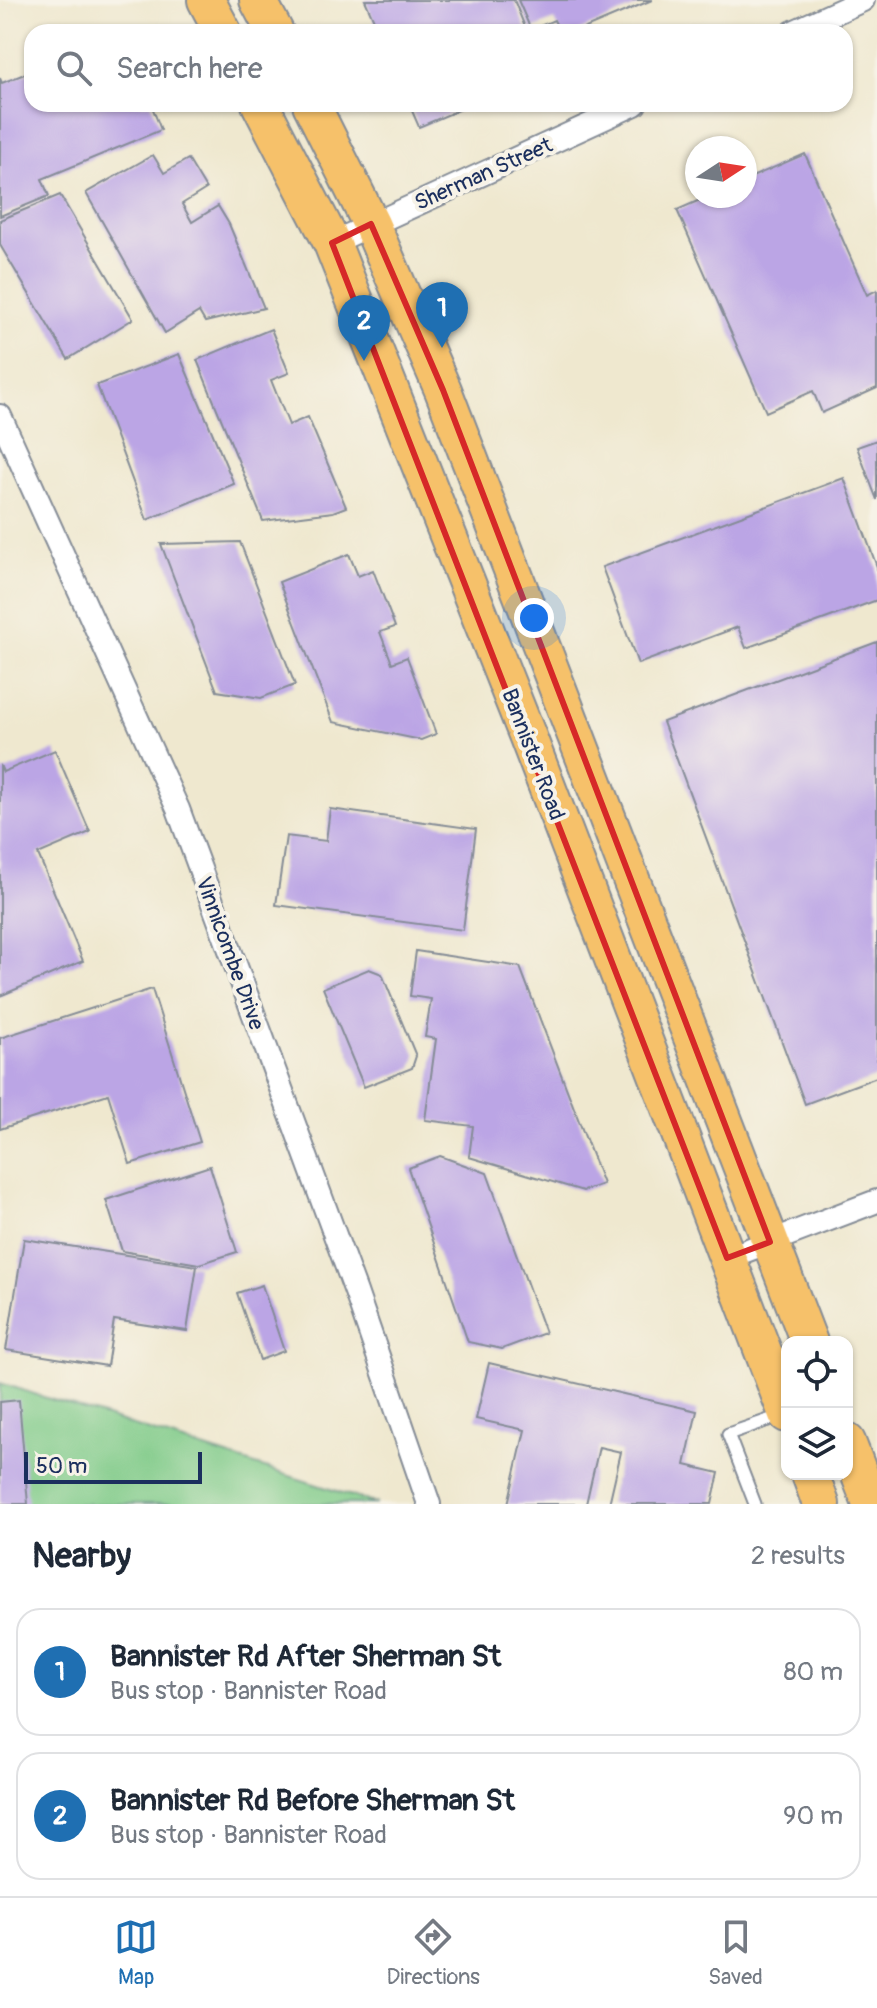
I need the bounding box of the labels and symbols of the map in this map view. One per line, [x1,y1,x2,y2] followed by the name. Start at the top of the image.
[410,131,557,217] street label: Sherman Street
[685,136,757,208] north arrow
[416,282,468,348] pin: 1
[338,295,390,361] pin: 2
[514,598,554,638] your location
[495,685,571,824] street label: Bannister Road
[189,873,271,1034] street label: Vinnicombe Drive
[24,1448,202,1484] scale bar

